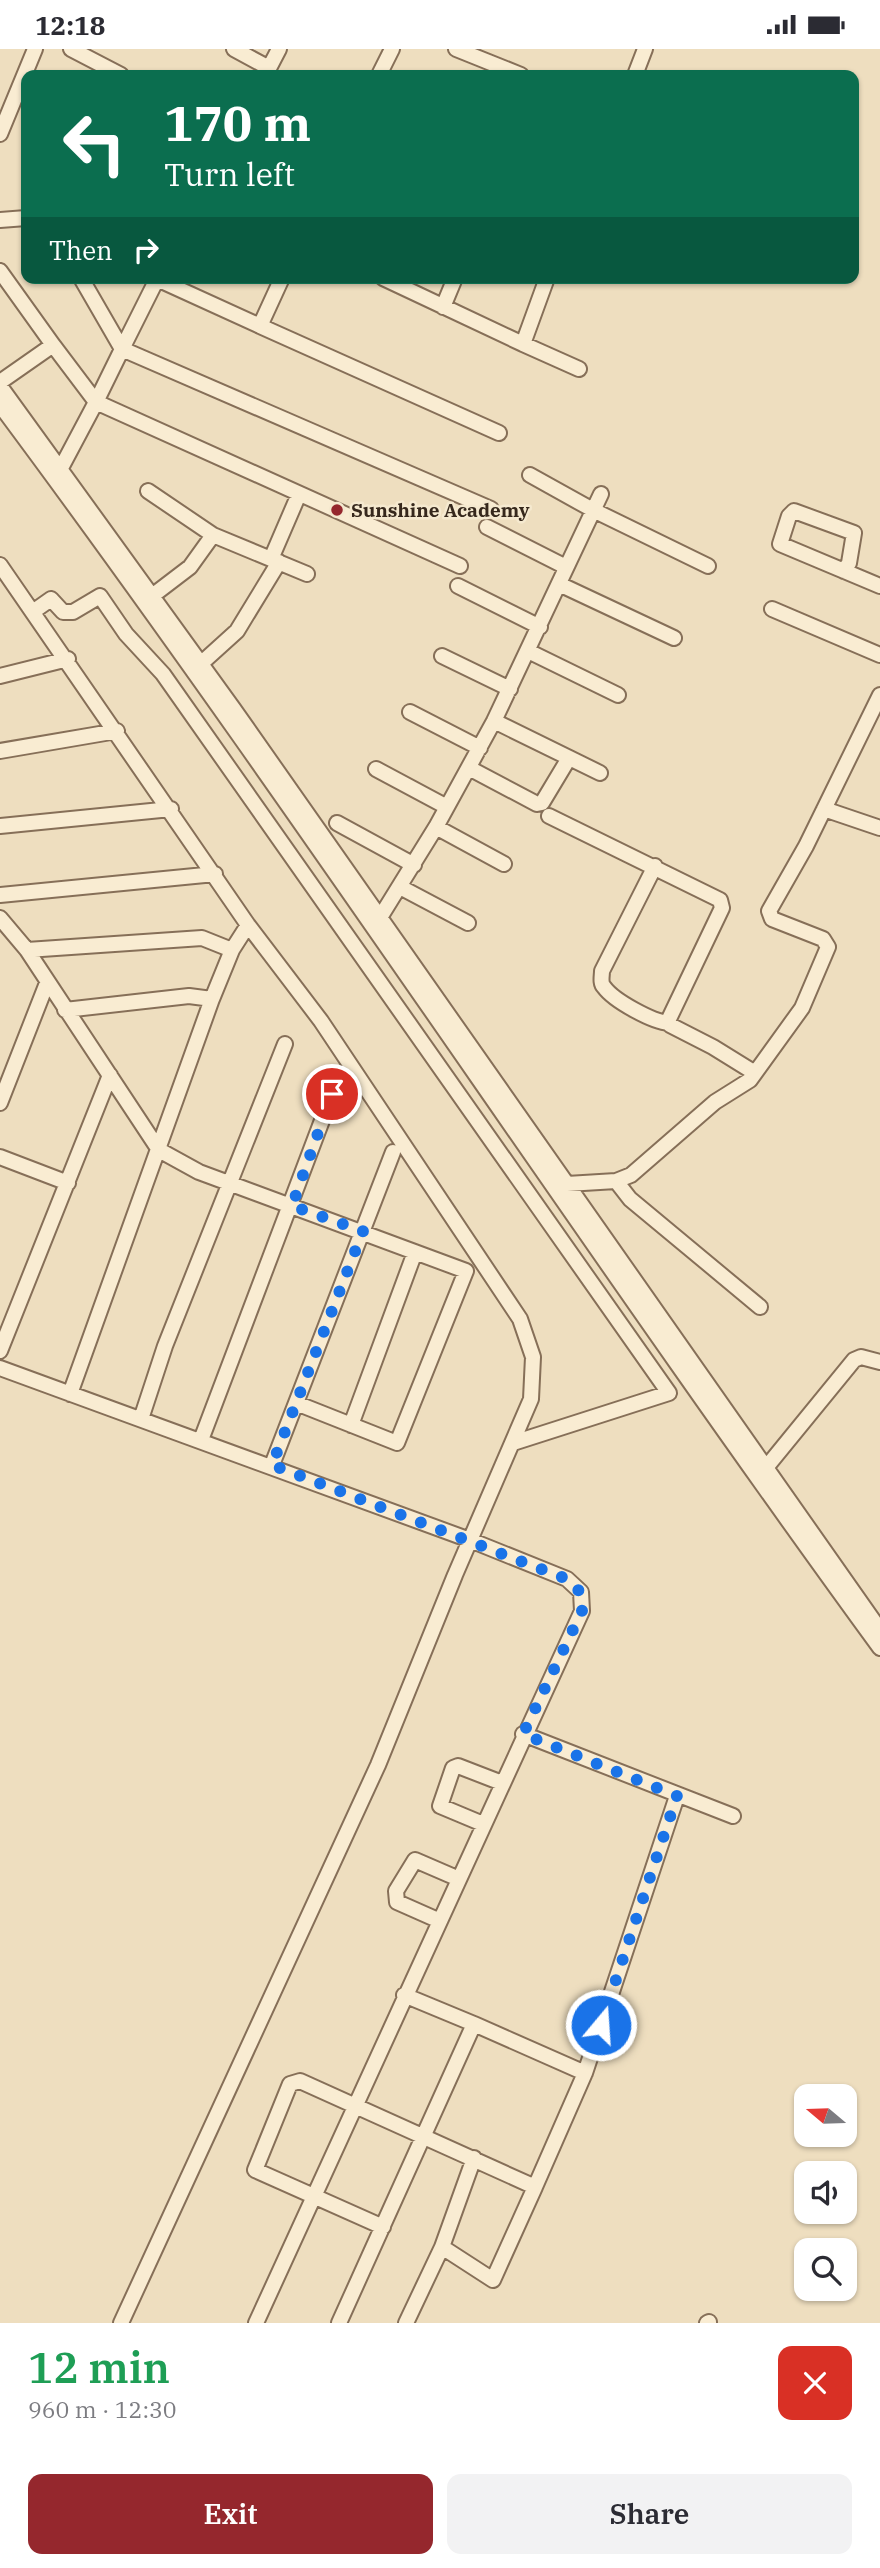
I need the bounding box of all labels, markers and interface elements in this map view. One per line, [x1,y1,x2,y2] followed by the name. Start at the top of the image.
[35,8,105,42] text: 12:18
[164,91,311,154] text: 170 m
[49,98,140,189] icon: left
[164,153,295,195] text: Turn left
[127,231,165,269] icon: right
[49,233,113,267] text: Then
[351,498,530,522] place label: Sunshine Academy
[329,502,345,518] marker: Sunshine Academy
[302,1064,362,1124] pin
[313,1075,351,1113] icon: arrive
[564,1988,638,2062] position arrow
[794,2084,858,2147] north arrow
[794,2084,857,2301] map controls
[794,2161,857,2224] button: sound
[794,2238,857,2301] button: search
[28,2340,170,2395] text: 12 min
[778,2346,852,2420] button: close
[28,2394,177,2424] text: 960 m · 12:30
[28,2474,433,2554] button: Exit
[447,2474,852,2554] button: Share

